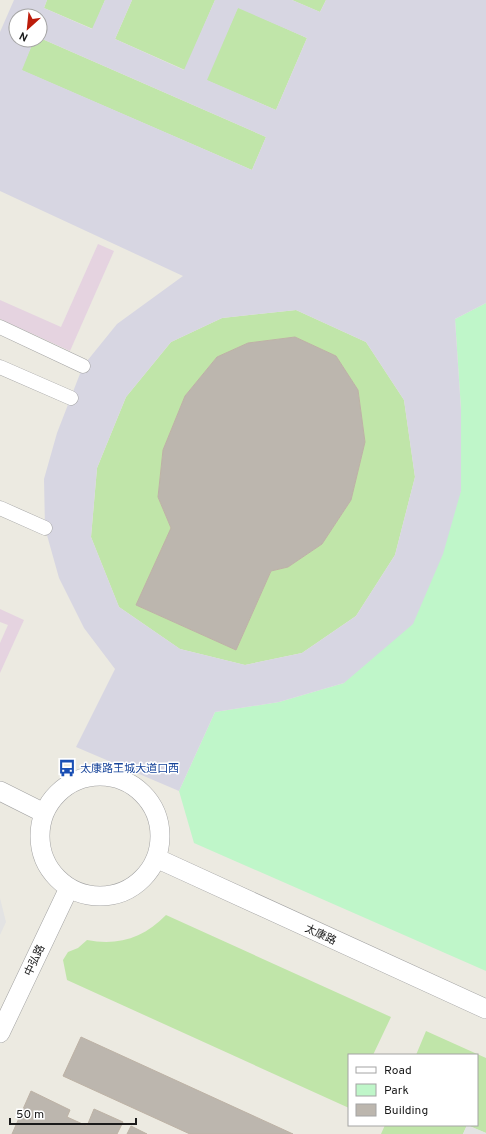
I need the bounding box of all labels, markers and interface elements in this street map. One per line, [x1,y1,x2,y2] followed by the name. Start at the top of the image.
[8,8,48,48] north arrow
[17,28,31,44] text: N
[57,758,77,778] bus stop icon: 太康路王城大道口西
[80,762,179,776] place label: 太康路王城大道口西
[303,922,338,948] street label: 太康路
[22,943,48,978] street label: 中弘路
[348,1054,478,1126] legend
[384,1063,412,1079] text: Road
[384,1083,409,1099] text: Park
[10,1100,136,1126] scale bar
[384,1103,428,1119] text: Building
[16,1107,44,1123] text: 50 m

